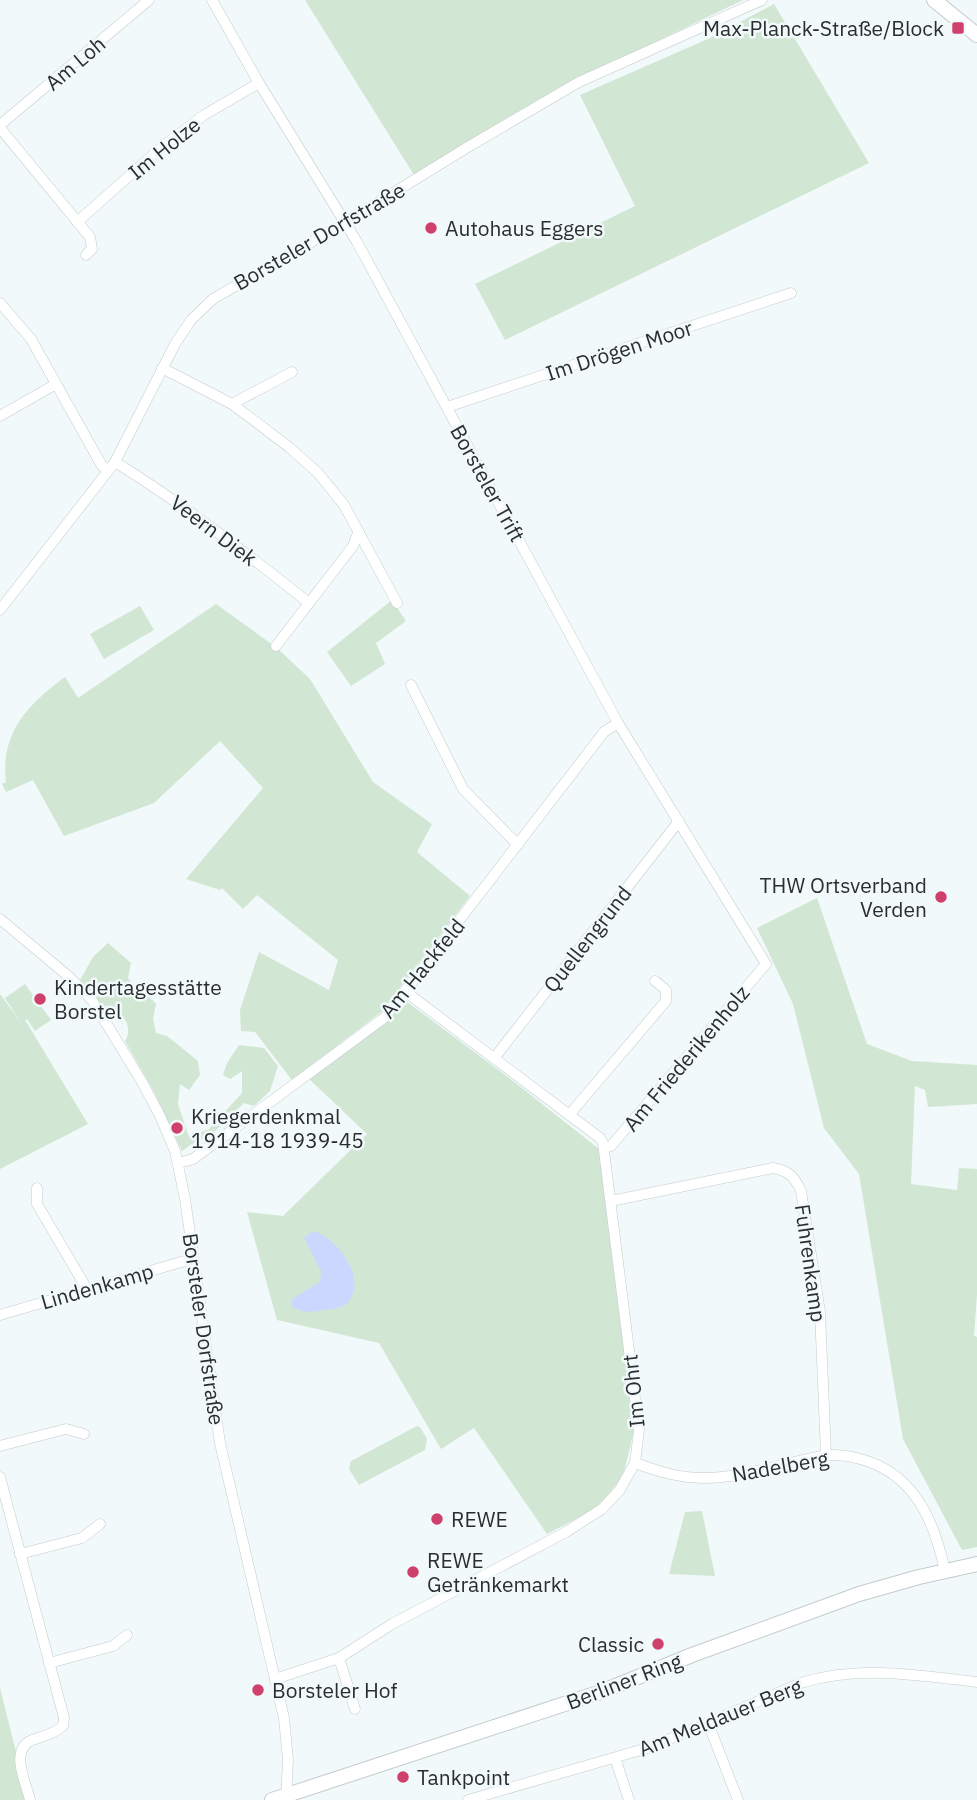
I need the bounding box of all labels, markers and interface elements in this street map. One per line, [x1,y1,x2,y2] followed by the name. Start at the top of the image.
[703,14,944,42] place label: Max-Planck-Straße/Block
[950,20,966,36] marker: Max-Planck-Straße/Block
[39,30,111,96] street label: Am Loh
[122,110,206,186] street label: Im Holze
[228,175,410,297] street label: Borsteler Dorfstraße
[445,214,603,242] place label: Autohaus Eggers
[423,220,439,236] marker: Autohaus Eggers
[542,313,696,387] street label: Im Drögen Moor
[444,419,532,547] street label: Borsteler Trift
[165,488,263,572] street label: Veern Diek
[760,871,927,923] place label: THW Ortsverband Verden
[537,880,637,998] street label: Quellengrund
[933,889,949,905] marker: THW Ortsverband Verden
[373,912,471,1024] street label: Am Hackfeld
[54,973,222,1025] place label: Kindertagesstätte Borstel
[617,979,756,1137] street label: Am Friederikenholz
[32,991,48,1007] marker: Kindertagesstätte Borstel
[191,1102,364,1154] place label: Kriegerdenkmal 1914-18 1939-45
[169,1120,185,1136] marker: Kriegerdenkmal 1914-18 1939-45
[789,1202,833,1324] street label: Fuhrenkamp
[177,1231,231,1427] street label: Borsteler Dorfstraße
[37,1257,157,1315] street label: Lindenkamp
[615,1353,651,1429] street label: Im Ohrt
[730,1444,830,1488] street label: Nadelberg
[451,1505,508,1533] place label: REWE
[429,1511,445,1527] marker: REWE
[427,1546,569,1598] place label: REWE Getränkemarkt
[405,1564,421,1580] marker: REWE Getränkemarkt
[578,1630,644,1658] place label: Classic
[650,1636,666,1652] marker: Classic
[562,1646,686,1716] street label: Berliner Ring
[634,1671,806,1763] street label: Am Meldauer Berg
[272,1676,397,1704] place label: Borsteler Hof
[250,1682,266,1698] marker: Borsteler Hof
[417,1763,510,1791] place label: Tankpoint
[395,1769,411,1785] marker: Tankpoint

